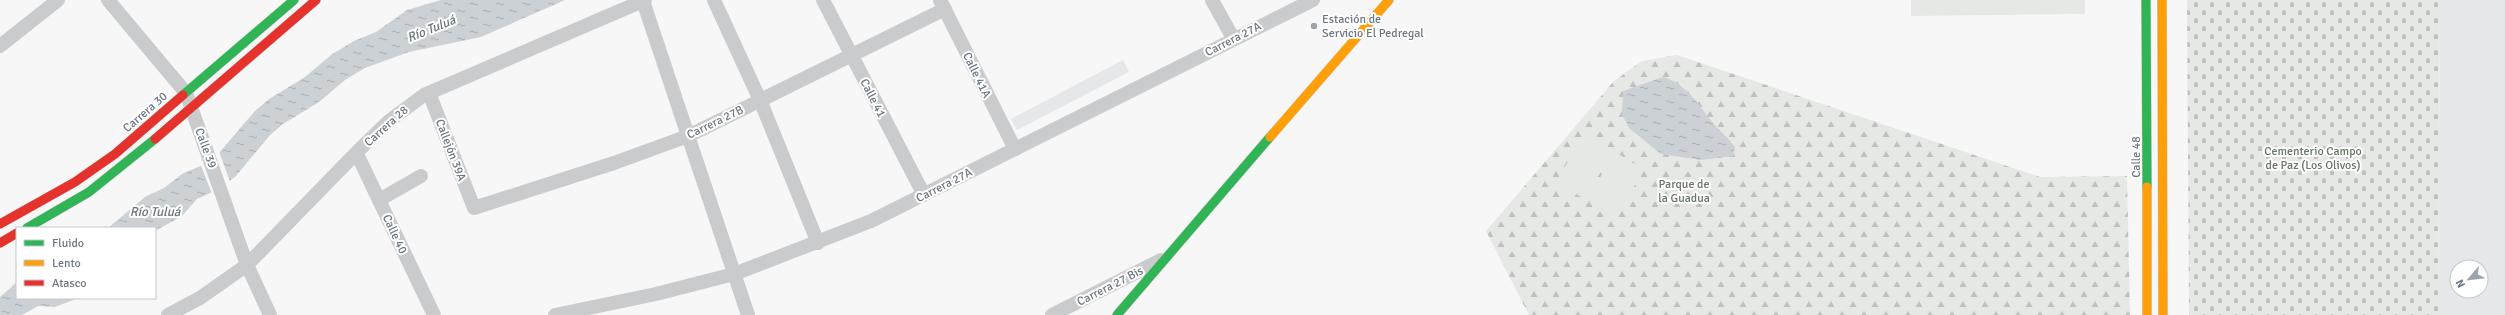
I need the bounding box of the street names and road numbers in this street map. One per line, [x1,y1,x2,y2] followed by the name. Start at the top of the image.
[1203,19,1264,60] street label: Carrera 27A
[959,50,994,101] street label: Calle 41A
[856,76,889,120] street label: Calle 41
[120,89,171,136] street label: Carrera 30
[684,102,746,143] street label: Carrera 27B
[361,103,411,150] street label: Carrera 28
[432,117,469,184] street label: Callejón 39A
[191,126,220,170] street label: Calle 39
[2129,136,2144,178] street label: Calle 48
[914,165,975,206] street label: Carrera 27A
[379,212,410,256] street label: Calle 40
[1075,263,1146,310] street label: Carrera 27 Bis

